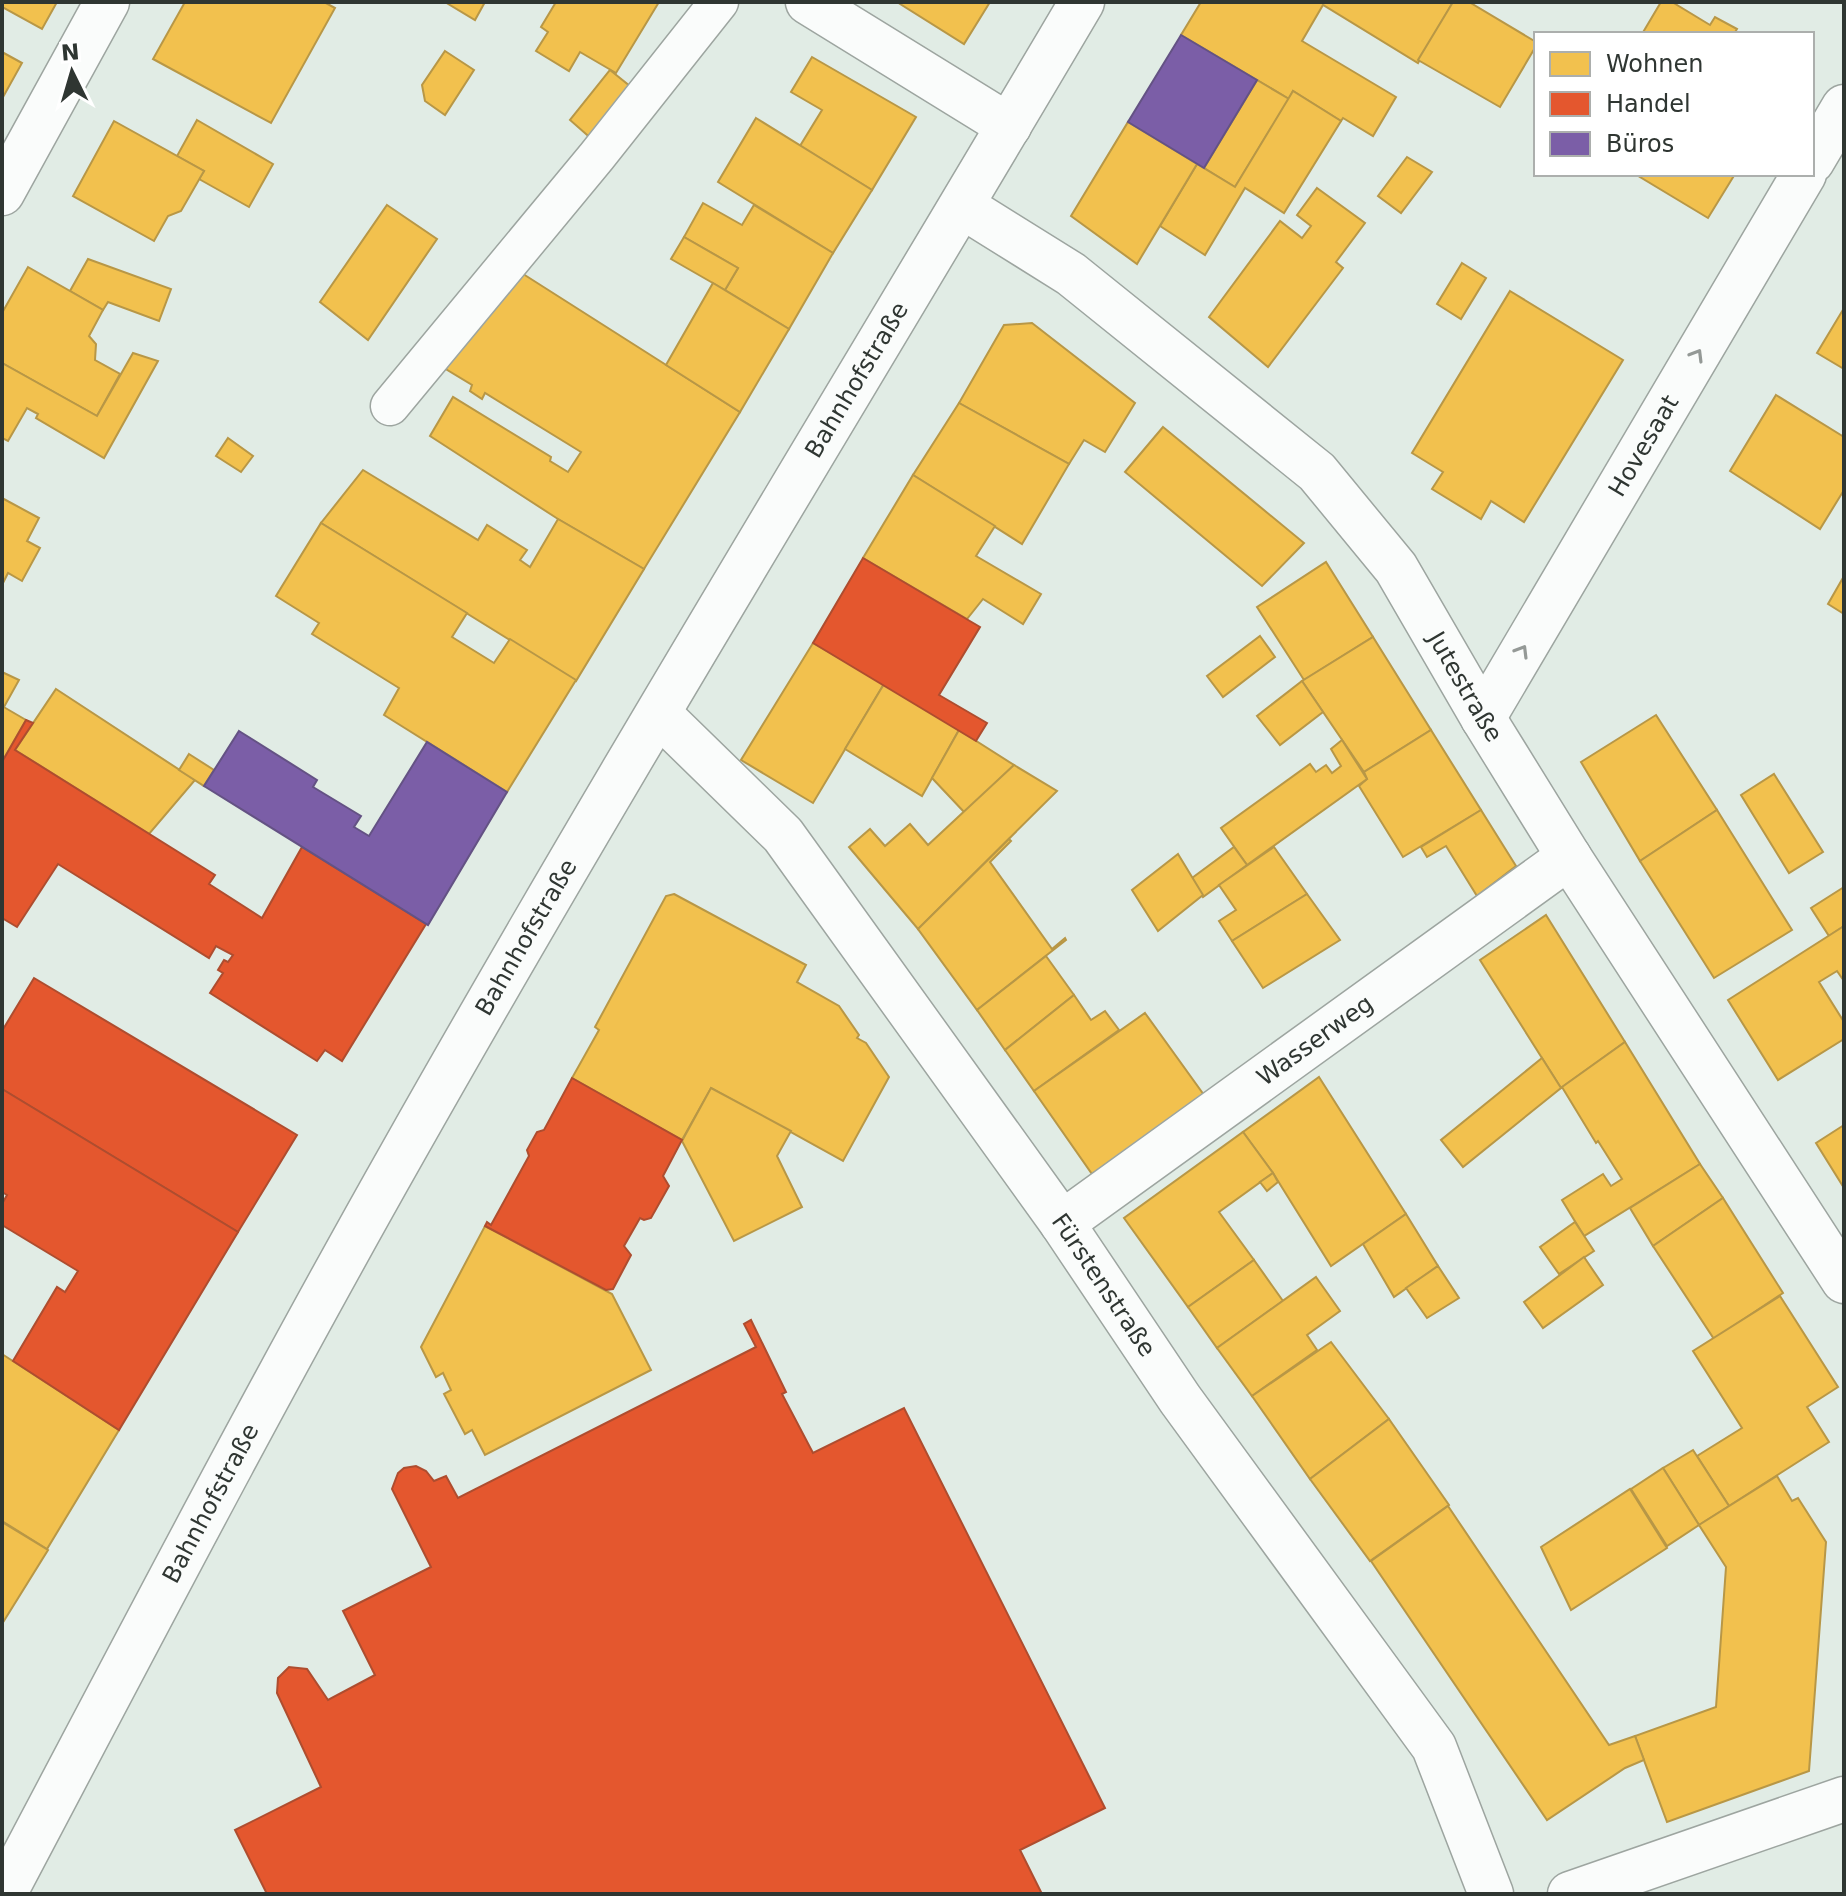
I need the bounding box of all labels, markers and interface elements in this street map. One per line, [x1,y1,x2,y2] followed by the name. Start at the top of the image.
[32,32,112,112] north arrow
[1534,32,1814,176] legend
[60,39,81,66] text: N
[1606,50,1703,78] text: Wohnen
[1606,90,1691,118] text: Handel
[1606,130,1674,158] text: Büros
[799,297,914,463] street label: Bahnhofstraße
[1688,349,1703,364] one-way arrow
[1603,390,1684,502] street label: Hovesaat
[1421,625,1508,747] street label: Jutestraße
[1512,645,1528,660] one-way arrow
[470,854,583,1021] street label: Bahnhofstraße
[1252,989,1378,1092] street label: Wasserweg
[1046,1208,1162,1362] street label: Fürstenstraße
[157,1419,265,1588] street label: Bahnhofstraße

